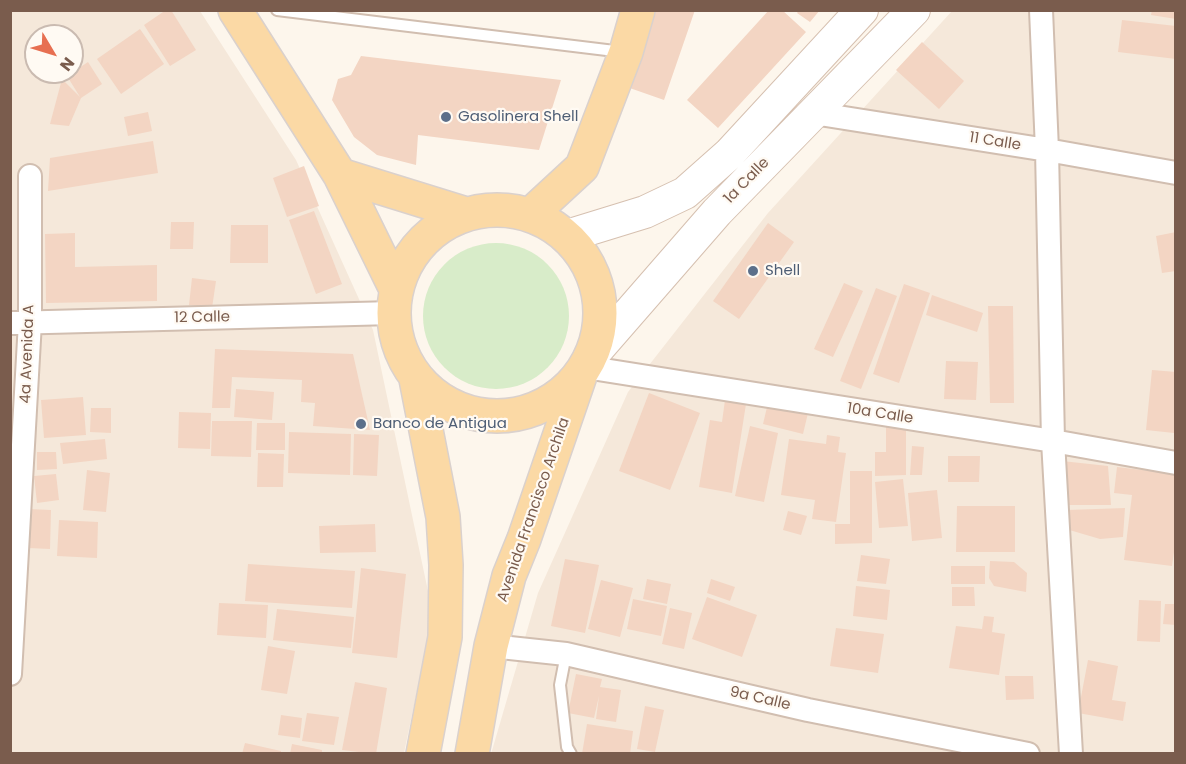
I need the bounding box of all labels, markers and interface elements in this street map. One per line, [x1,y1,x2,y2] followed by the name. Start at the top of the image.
[24,24,84,84] north arrow
[54,52,80,76] text: N
[458,108,578,126] place label: Gasolinera Shell
[439,110,453,124] marker: Gasolinera Shell
[968,129,1022,155] street label: 11 Calle
[721,154,773,208] street label: 1a Calle
[765,262,800,280] place label: Shell
[746,264,760,278] marker: Shell
[17,304,39,404] street label: 4a Avenida A
[174,309,230,327] street label: 12 Calle
[846,400,914,428] street label: 10a Calle
[373,415,507,433] place label: Banco de Antigua
[494,416,574,604] street label: Avenida Francisco Archila
[354,417,368,431] marker: Banco de Antigua
[728,683,792,715] street label: 9a Calle

